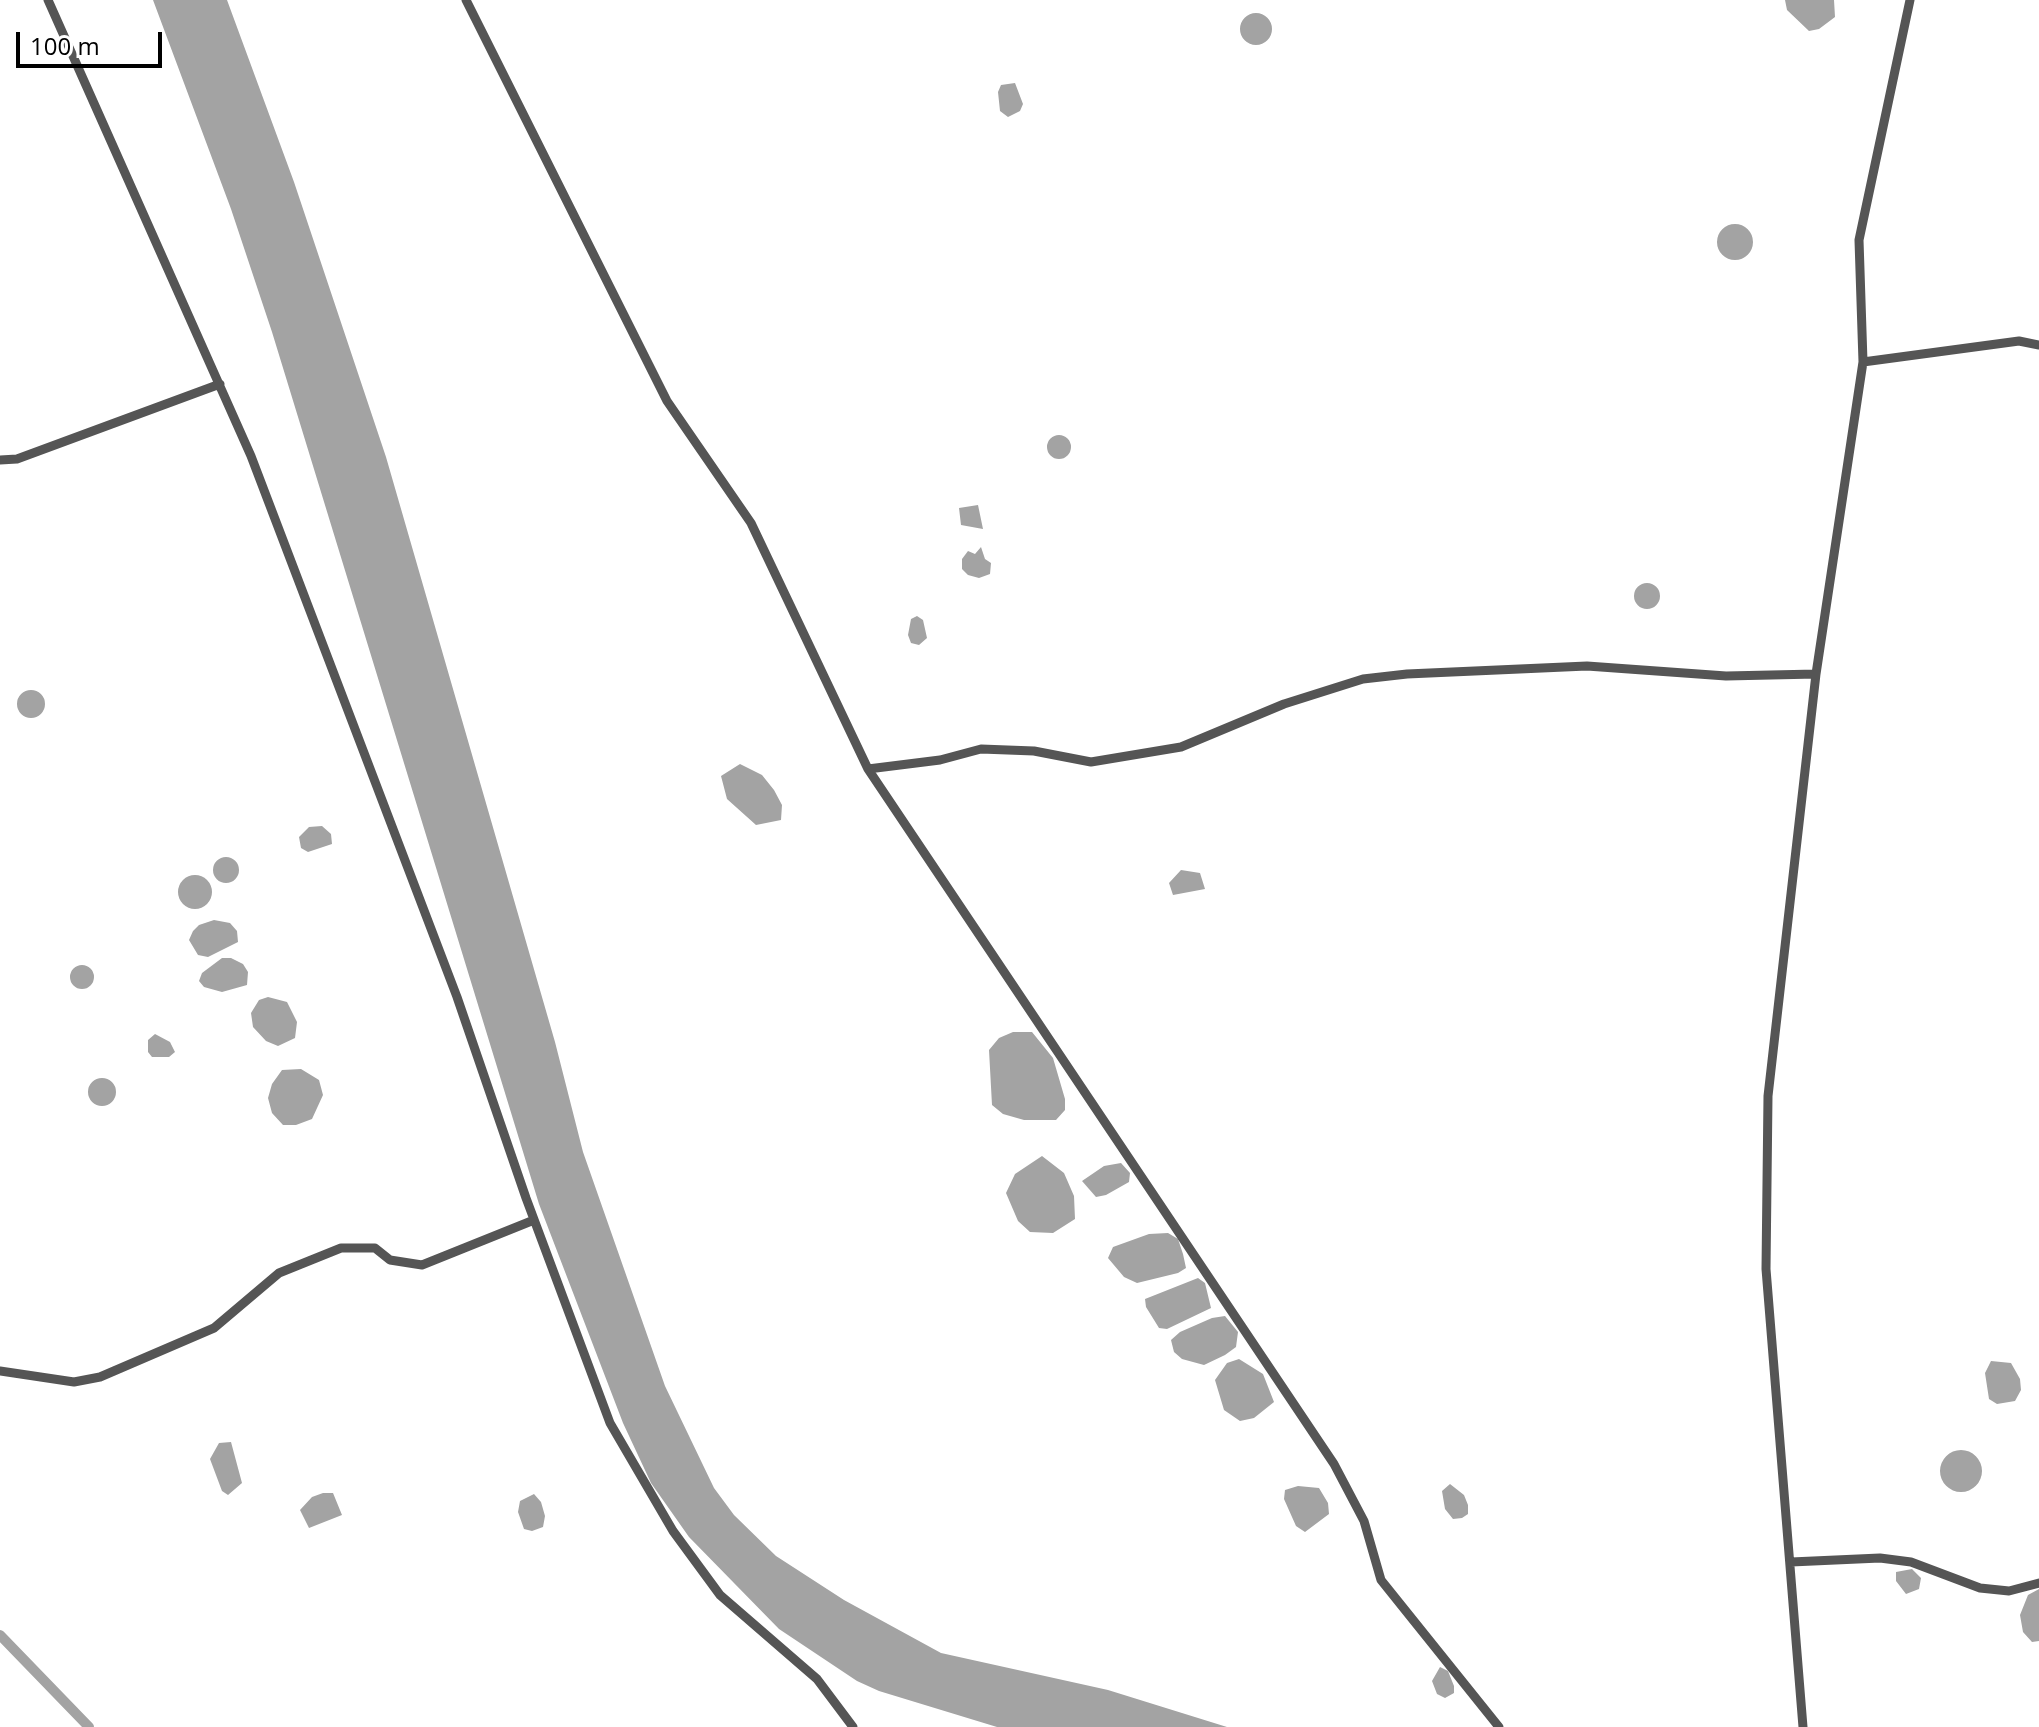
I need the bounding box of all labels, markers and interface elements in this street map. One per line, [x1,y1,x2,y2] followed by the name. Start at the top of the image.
[20,16,166,66] scale bar
[30,29,100,62] text: 100 m

